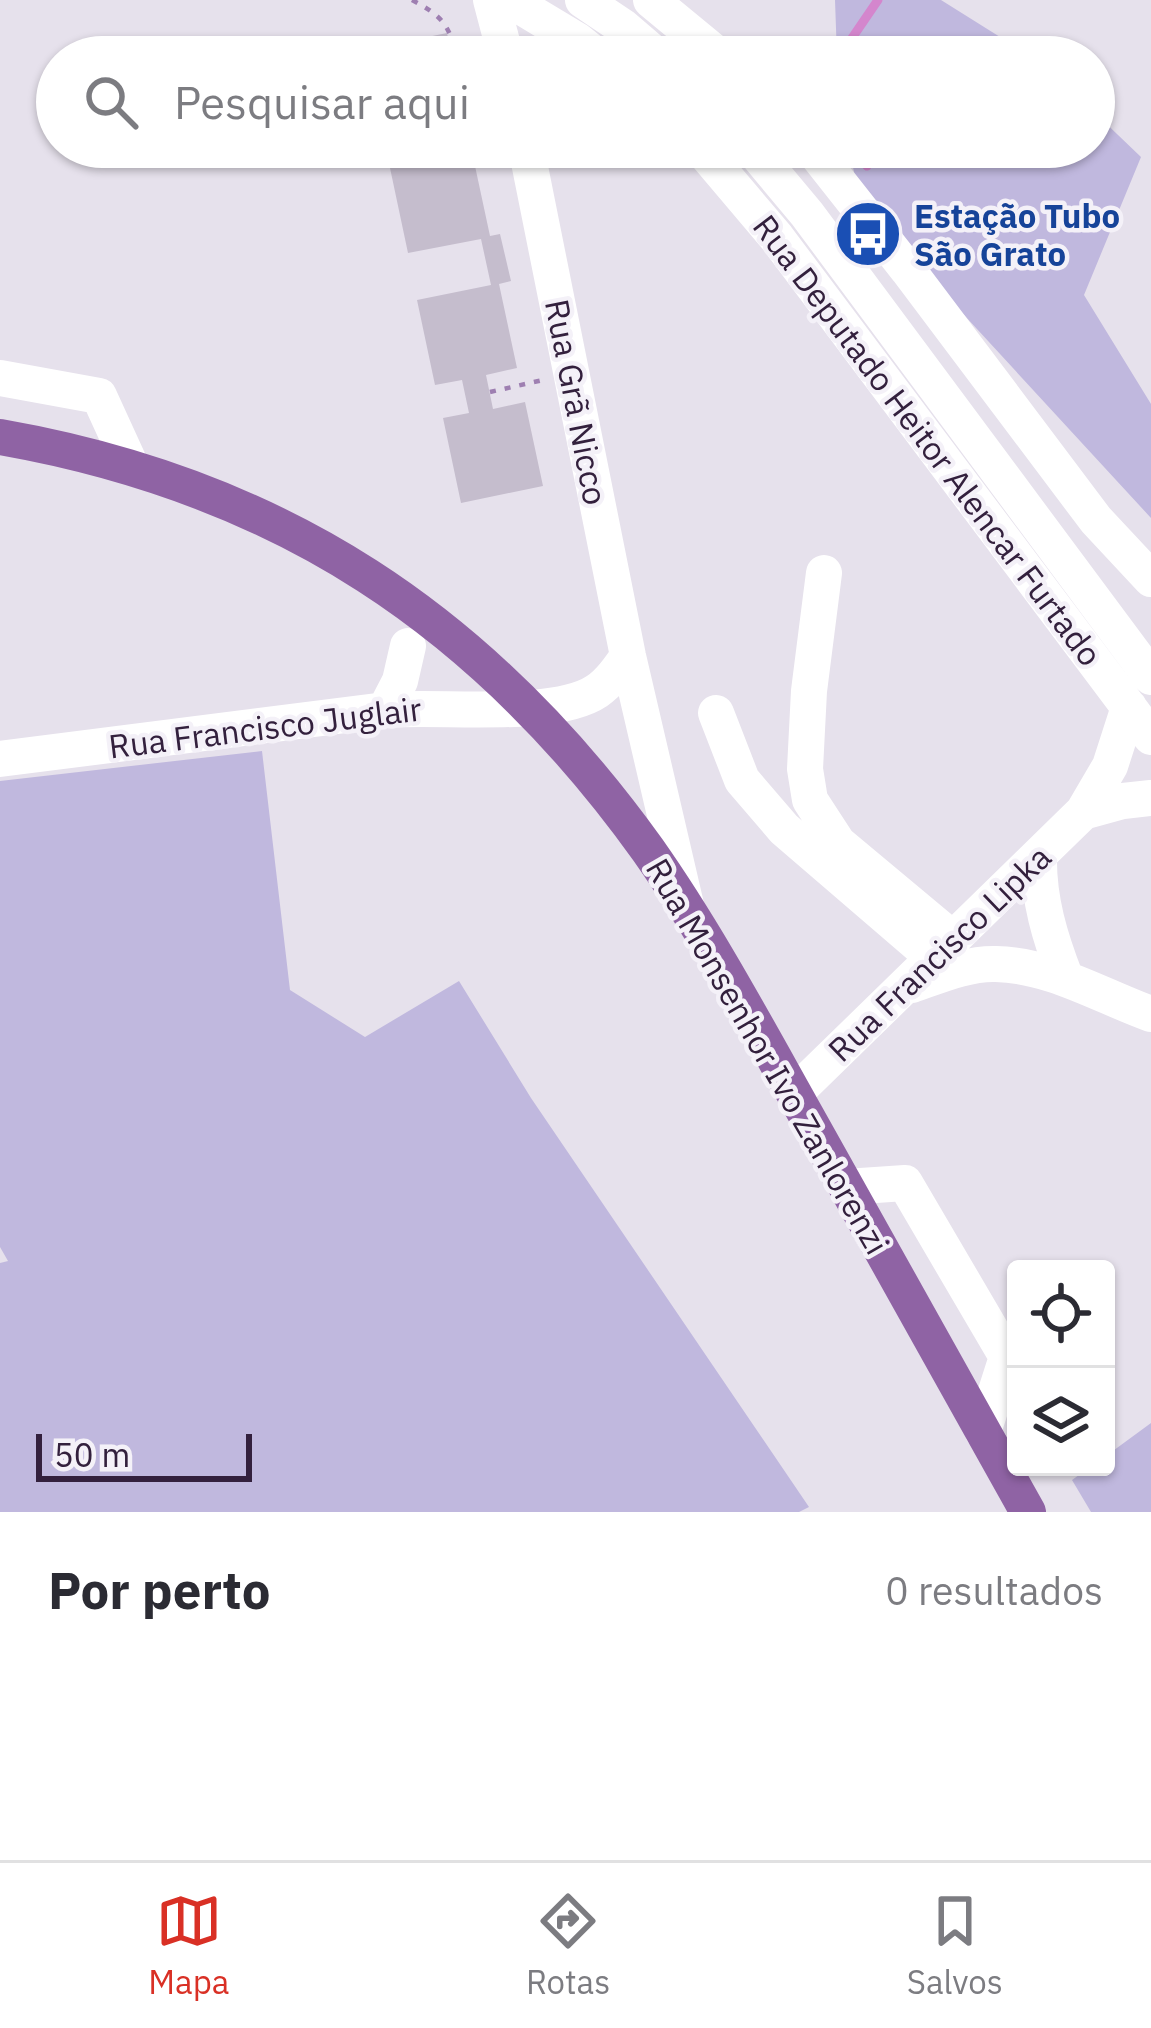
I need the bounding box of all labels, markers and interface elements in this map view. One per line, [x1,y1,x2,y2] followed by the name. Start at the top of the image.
[36,36,1115,168] search box
[78,69,144,135] icon: search
[174,73,470,131] text: Pesquisar aqui
[914,194,1120,275] place label: Estação Tubo São Grato
[833,199,903,269] bus stop icon: Estação Tubo São Grato
[744,206,1112,674] street label: Rua Deputado Heitor Alencar Furtado
[536,296,618,508] street label: Rua Grã Nicco
[106,686,424,768] street label: Rua Francisco Juglair
[818,835,1060,1071] street label: Rua Francisco Lipka
[637,850,899,1262] street label: Rua Monsenhor Ivo Zanlorenzi
[1007,1260,1115,1476] map controls
[1007,1260,1115,1368] button: locate
[1007,1368,1115,1476] button: layers
[36,1428,252,1481] scale bar
[54,1433,130,1476] text: 50 m
[48,1557,270,1623] text: Por perto
[885,1565,1103,1616] text: 0 resultados
[148,1888,229,2003] tab: Mapa
[526,1888,610,2003] tab: Rotas
[907,1888,1003,2003] tab: Salvos

